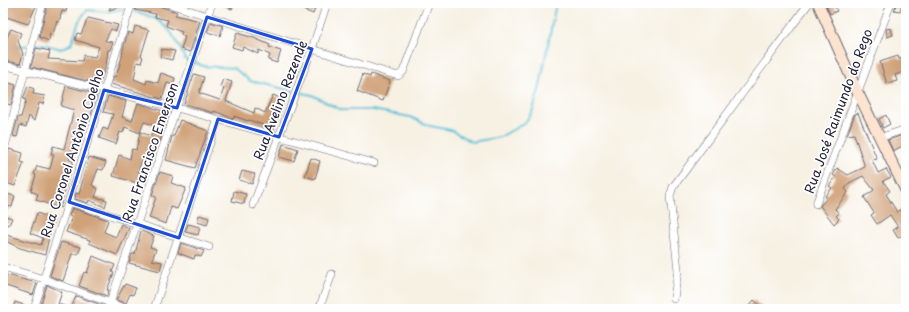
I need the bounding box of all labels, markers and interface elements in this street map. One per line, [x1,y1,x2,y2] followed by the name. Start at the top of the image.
[799,26,876,196] street label: Rua José Raimundo do Rego
[248,37,311,163] street label: Rua Avelino Rezende
[35,66,108,240] street label: Rua Coronel Antônio Coelho
[117,80,182,224] street label: Rua Francisco Emerson

